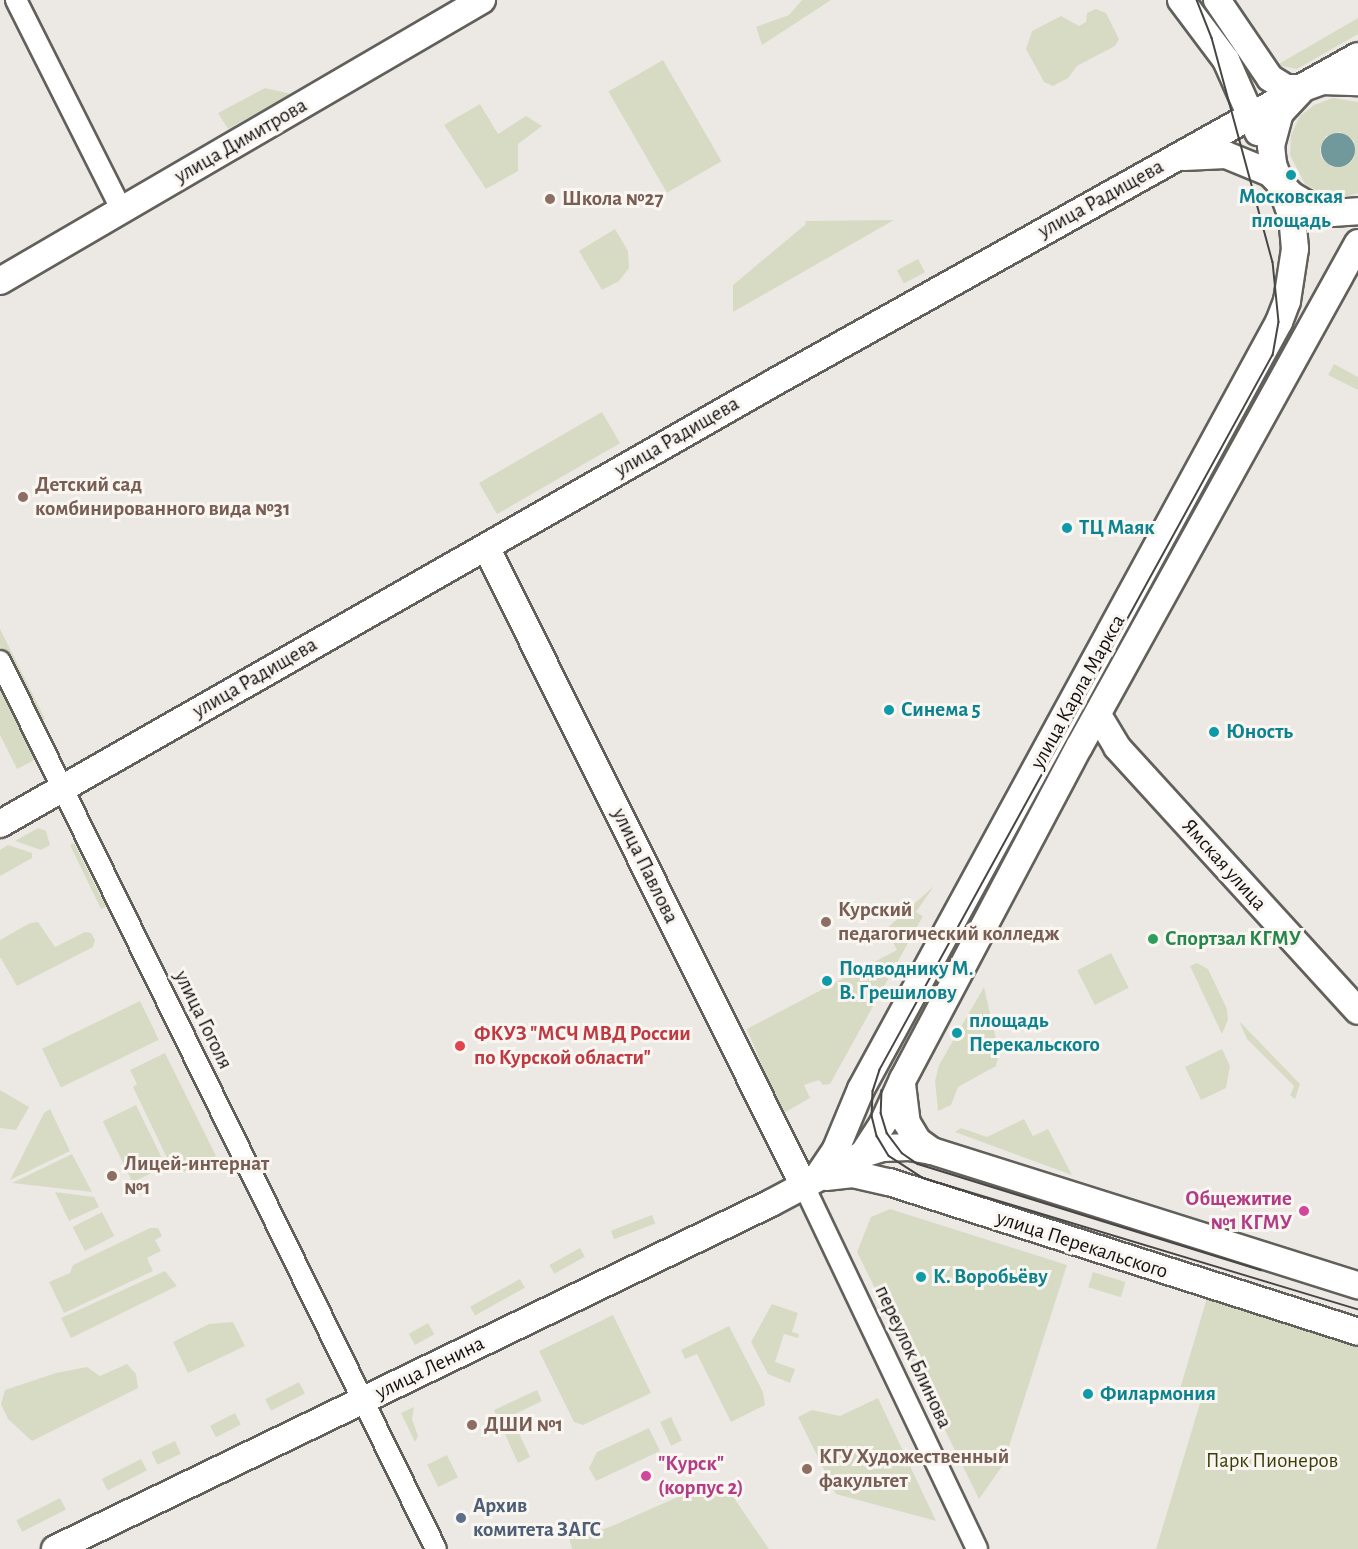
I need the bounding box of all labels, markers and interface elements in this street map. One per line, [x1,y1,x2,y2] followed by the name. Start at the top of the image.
[170,93,312,189] street label: улица Димитрова
[1034,154,1168,244] street label: улица Радищева
[1284,168,1298,182] marker: Московская площадь
[1239,184,1343,234] place label: Московская площадь
[562,186,664,212] place label: Школа №27
[543,192,557,206] marker: Школа №27
[610,391,744,483] street label: улица Радищева
[35,472,290,522] place label: Детский сад комбинированного вида №31
[16,490,30,504] marker: Детский сад комбинированного вида №31
[1079,515,1155,541] place label: ТЦ Маяк
[1060,521,1074,535] marker: ТЦ Маяк
[1025,610,1131,774] street label: улица Карла Маркса
[188,632,322,724] street label: улица Радищева
[901,697,981,723] place label: Синема 5
[882,703,896,717] marker: Синема 5
[1226,719,1293,745] place label: Юность
[1207,725,1221,739] marker: Юность
[606,804,684,928] street label: улица Павлова
[1176,814,1272,916] street label: Ямская улица
[838,897,1059,947] place label: Курский педагогический колледж
[819,915,833,929] marker: Курский педагогический колледж
[1165,926,1301,952] place label: Спортзал КГМУ
[1146,932,1160,946] marker: Спортзал КГМУ
[839,956,974,1006] place label: Подводнику М. В. Грешилову
[168,967,238,1073] street label: улица Гоголя
[820,974,834,988] marker: Подводнику М. В. Грешилову
[969,1008,1100,1058] place label: площадь Перекальского
[474,1021,691,1071] place label: ФКУЗ "МСЧ МВД России по Курской области"
[950,1026,964,1040] marker: площадь Перекальского
[451,1037,469,1055] marker: ФКУЗ "МСЧ МВД России по Курской области"
[124,1151,269,1201] place label: Лицей-интернат №1
[105,1169,119,1183] marker: Лицей-интернат №1
[1185,1186,1292,1236] place label: Общежитие №1 КГМУ
[1297,1204,1311,1218] marker: Общежитие №1 КГМУ
[993,1205,1171,1285] street label: улица Перекальского
[933,1264,1048,1290] place label: К. Воробьёву
[914,1270,928,1284] marker: К. Воробьёву
[869,1281,957,1433] street label: переулок Блинова
[371,1331,489,1405] street label: улица Ленина
[1100,1381,1216,1407] place label: Филармония
[1081,1387,1095,1401] marker: Филармония
[484,1412,563,1438] place label: ДШИ №1
[465,1418,479,1432] marker: ДШИ №1
[819,1444,1009,1494] place label: КГУ Художественный факультет
[1206,1448,1338,1474] park label: Парк Пионеров
[658,1451,744,1501] place label: "Курск" (корпус 2)
[800,1462,814,1476] marker: КГУ Художественный факультет
[639,1469,653,1483] marker: "Курск" (корпус 2)
[473,1493,601,1543] place label: Архив комитета ЗАГС
[454,1511,468,1525] marker: Архив комитета ЗАГС

